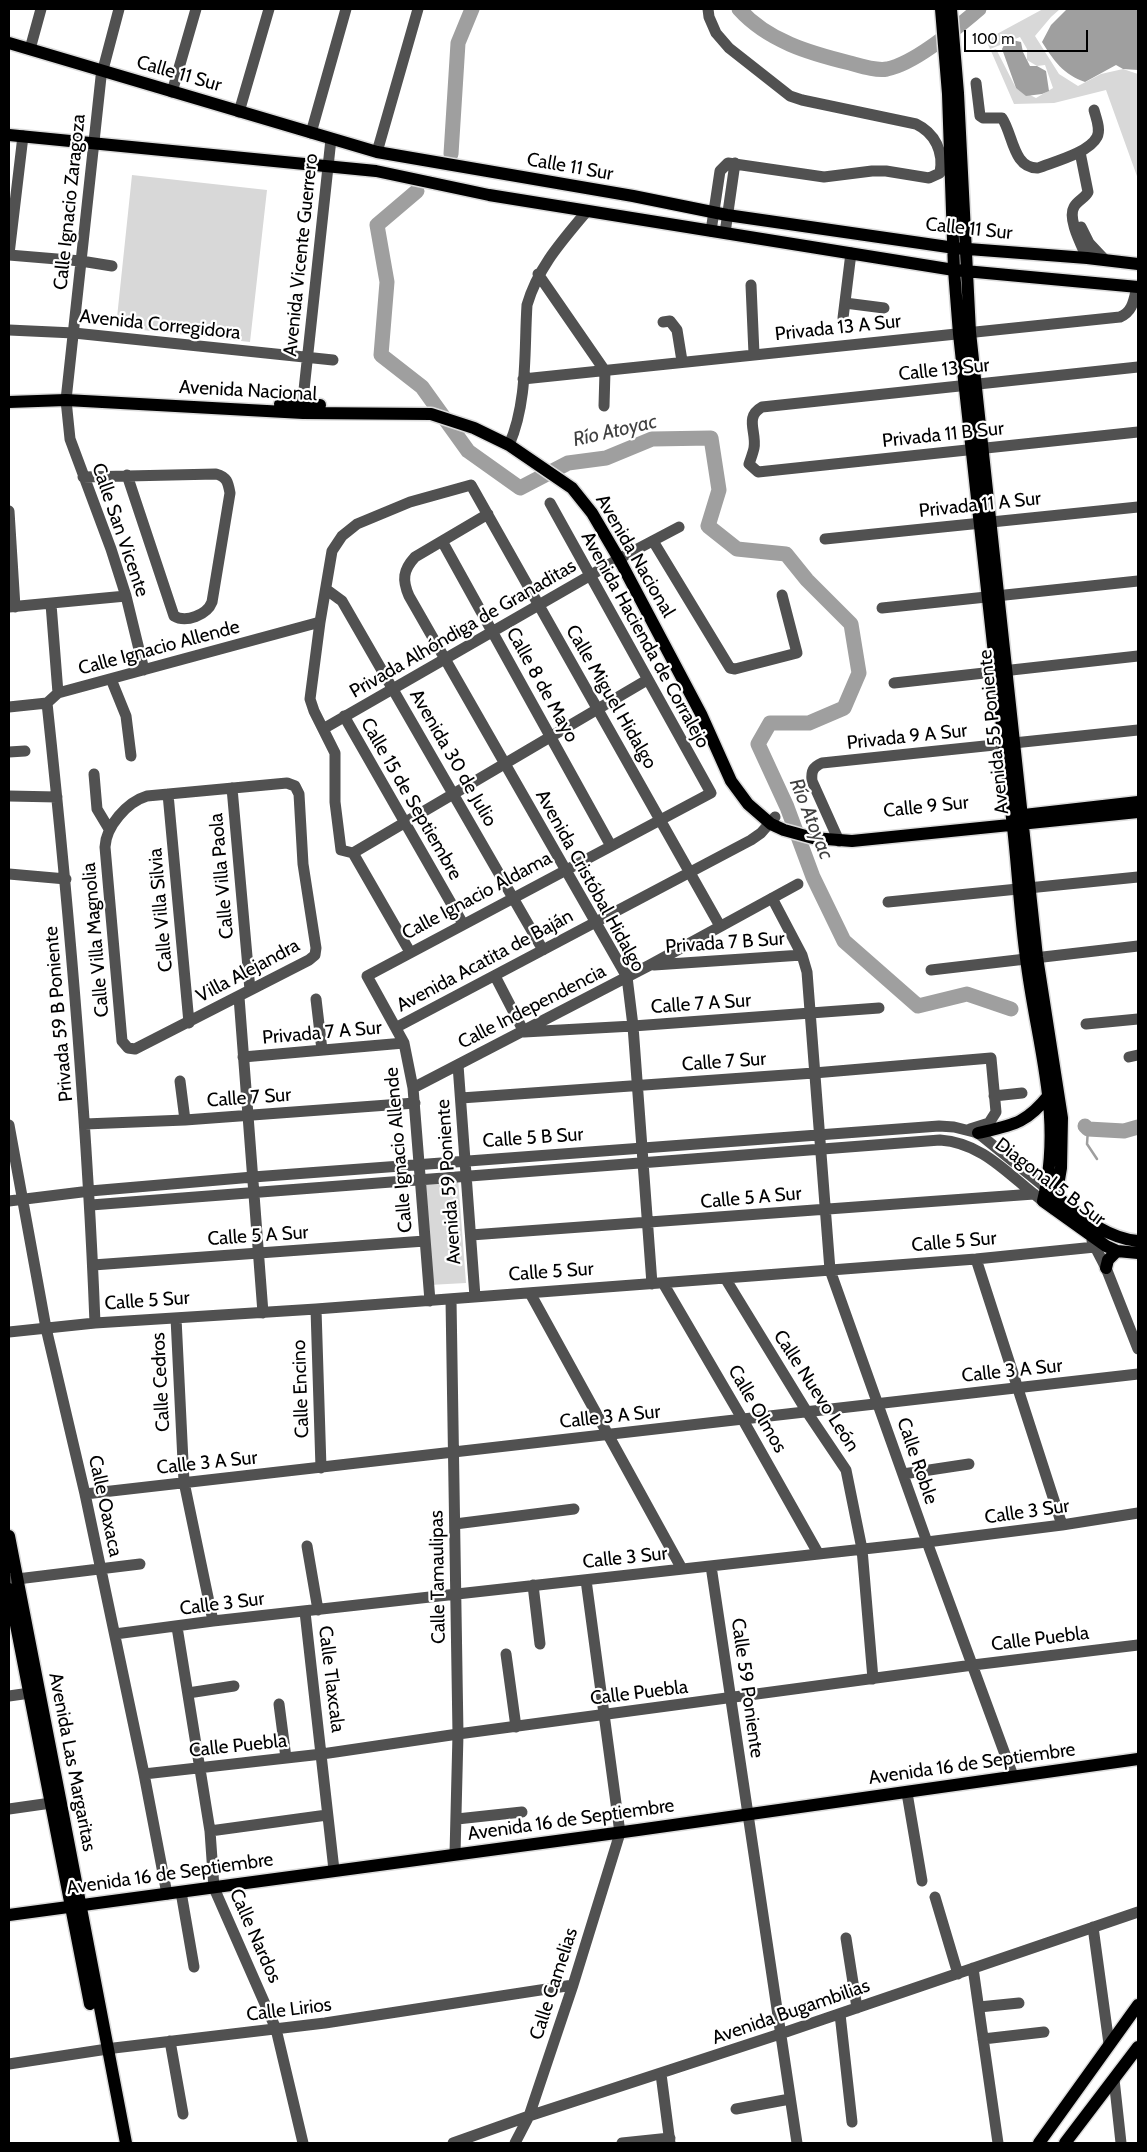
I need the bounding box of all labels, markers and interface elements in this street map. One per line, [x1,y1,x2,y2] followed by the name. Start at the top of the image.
[967,20,1091,52] scale bar
[972,30,1014,48] text: 100 m
[134,51,224,97] street label: Calle 11 Sur
[49,113,91,291] street label: Calle Ignacio Zaragoza
[525,148,615,186] street label: Calle 11 Sur
[279,152,323,358] street label: Avenida Vicente Guerrero
[924,213,1014,245] street label: Calle 11 Sur
[78,305,242,345] street label: Avenida Corregidora
[774,310,902,346] street label: Privada 13 A Sur
[897,354,991,386] street label: Calle 13 Sur
[178,376,318,406] street label: Avenida Nacional
[571,410,659,452] water label: Río Atoyac
[881,417,1005,453] street label: Privada 11 B Sur
[86,460,154,600] street label: Calle San Vicente
[918,487,1042,523] street label: Privada 11 A Sur
[591,490,679,622] street label: Avenida Nacional
[576,528,714,752] street label: Avenida Hacienda de Corralejo
[346,555,580,703] street label: Privada Alhóndiga de Granaditas
[76,616,242,680] street label: Calle Ignacio Allende
[561,621,661,773] street label: Calle Miguel Hidalgo
[501,624,583,746] street label: Calle 8 de Mayo
[974,649,1014,815] street label: Avenida 55 Poniente
[405,685,501,831] street label: Avenida 30 de Julio
[355,714,467,884] street label: Calle 15 de Septiembre
[846,719,968,755] street label: Privada 9 A Sur
[784,775,838,863] water label: Río Atoyac
[530,786,650,976] street label: Avenida Cristóbal Hidalgo
[882,791,970,823] street label: Calle 9 Sur
[205,812,239,940] street label: Calle Villa Paola
[144,847,178,973] street label: Calle Villa Silvia
[398,847,556,945] street label: Calle Ignacio Aldama
[78,862,114,1018] street label: Calle Villa Magnolia
[393,905,577,1017] street label: Avenida Acatita de Baján
[40,925,78,1103] street label: Privada 59 B Poniente
[665,927,785,959] street label: Privada 7 B Sur
[192,934,304,1008] street label: Villa Alejandra
[454,960,610,1054] street label: Calle Independencia
[650,989,752,1019] street label: Calle 7 A Sur
[261,1016,383,1050] street label: Privada 7 A Sur
[681,1048,767,1076] street label: Calle 7 Sur
[380,1066,418,1234] street label: Calle Ignacio Allende
[206,1084,292,1112] street label: Calle 7 Sur
[432,1098,466,1266] street label: Avenida 59 Poniente
[482,1123,584,1153] street label: Calle 5 B Sur
[990,1133,1110,1231] street label: Diagonal 5 B Sur
[700,1182,802,1214] street label: Calle 5 A Sur
[207,1221,309,1251] street label: Calle 5 A Sur
[911,1227,997,1257] street label: Calle 5 Sur
[508,1258,594,1286] street label: Calle 5 Sur
[104,1287,190,1315] street label: Calle 5 Sur
[768,1326,864,1456] street label: Calle Nuevo León
[147,1332,175,1432] street label: Calle Cedros
[288,1339,314,1439] street label: Calle Encino
[960,1354,1064,1388] street label: Calle 3 A Sur
[723,1361,791,1457] street label: Calle Olmos
[558,1400,662,1434] street label: Calle 3 A Sur
[892,1415,942,1507] street label: Calle Roble
[155,1446,259,1480] street label: Calle 3 A Sur
[83,1453,127,1559] street label: Calle Oaxaca
[983,1495,1071,1529] street label: Calle 3 Sur
[425,1510,451,1644] street label: Calle Tamaulipas
[581,1542,669,1574] street label: Calle 3 Sur
[178,1587,266,1621] street label: Calle 3 Sur
[726,1617,768,1759] street label: Calle 59 Poniente
[990,1622,1090,1656] street label: Calle Puebla
[313,1624,349,1734] street label: Calle Tlaxcala
[43,1671,101,1853] street label: Avenida Las Margaritas
[589,1676,689,1710] street label: Calle Puebla
[188,1730,288,1762] street label: Calle Puebla
[867,1738,1077,1790] street label: Avenida 16 de Septiembre
[466,1794,676,1846] street label: Avenida 16 de Septiembre
[65,1848,275,1900] street label: Avenida 16 de Septiembre
[224,1885,286,1987] street label: Calle Nardos
[525,1925,583,2043] street label: Calle Camelias
[709,1974,873,2050] street label: Avenida Bugambilias
[245,1993,333,2027] street label: Calle Lirios

